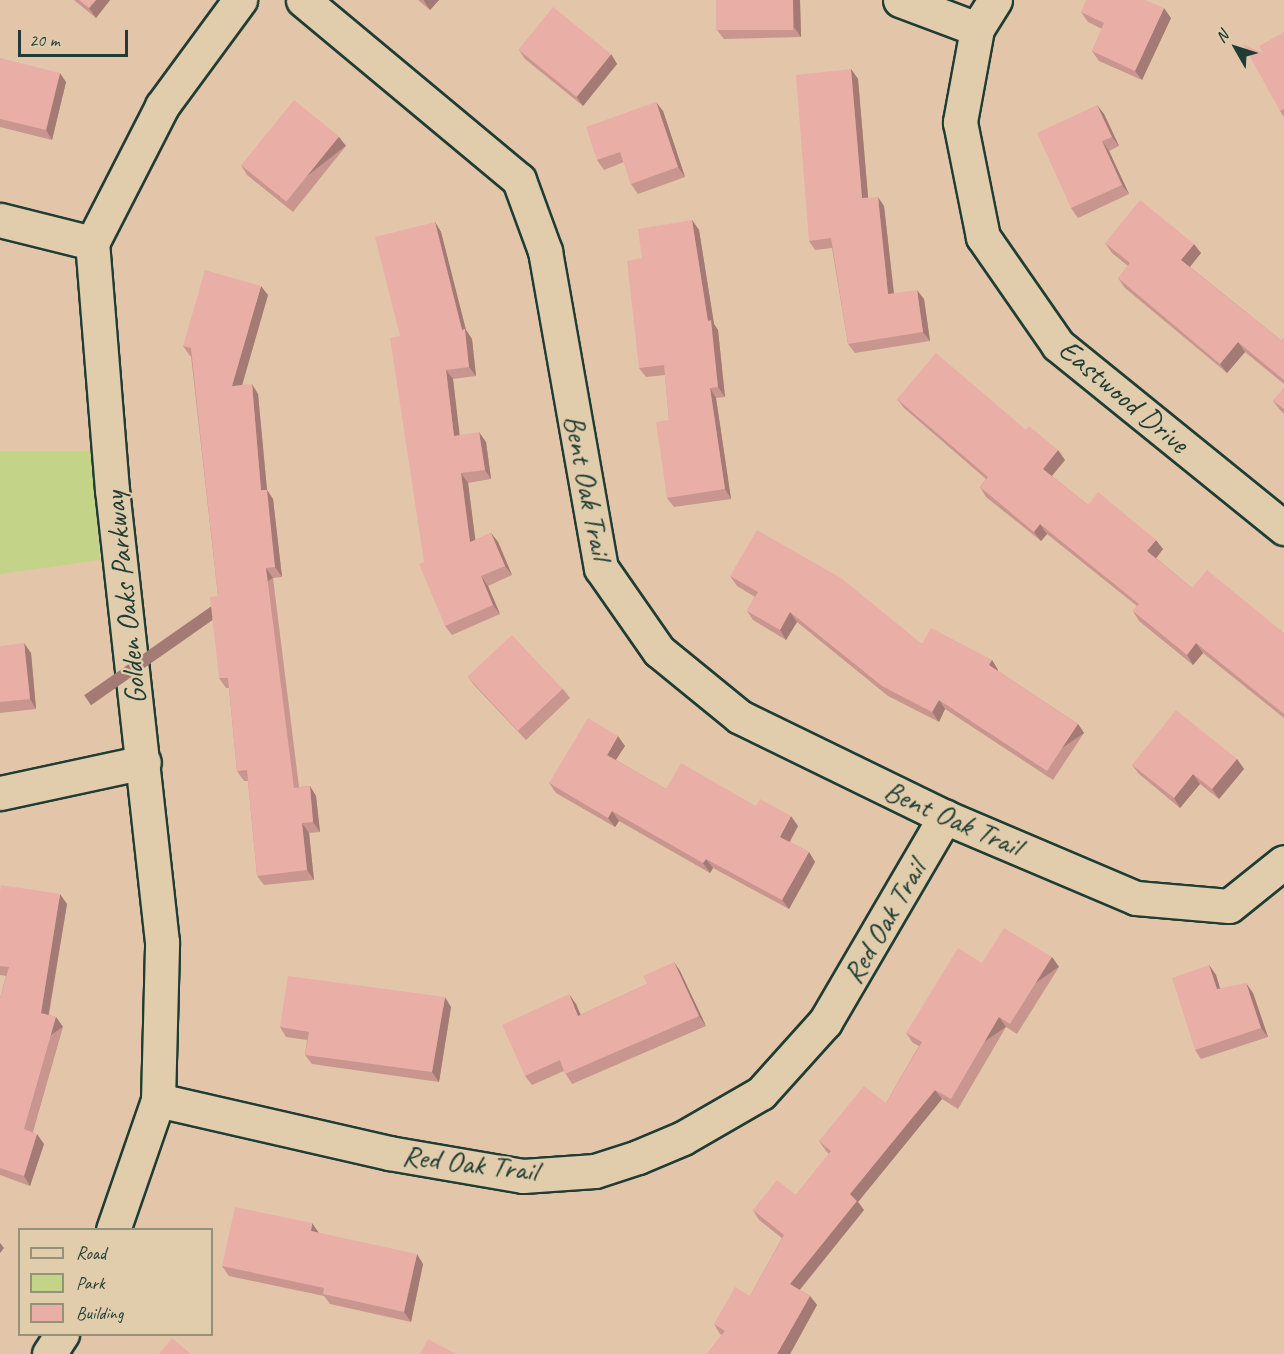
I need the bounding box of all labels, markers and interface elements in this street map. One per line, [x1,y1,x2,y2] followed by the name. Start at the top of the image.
[21,18,130,56] scale bar
[1206,18,1266,78] north arrow
[1211,27,1233,47] text: N
[29,29,60,51] text: 20 m
[1052,331,1196,461] street label: Eastwood Drive
[556,411,620,563] street label: Bent Oak Trail
[96,490,154,706] street label: Golden Oaks Parkway
[878,771,1028,865] street label: Bent Oak Trail
[834,854,934,990] street label: Red Oak Trail
[400,1137,540,1189] street label: Red Oak Trail
[18,1228,213,1336] legend
[76,1242,106,1264] text: Road
[76,1272,105,1294] text: Park
[76,1302,123,1324] text: Building

